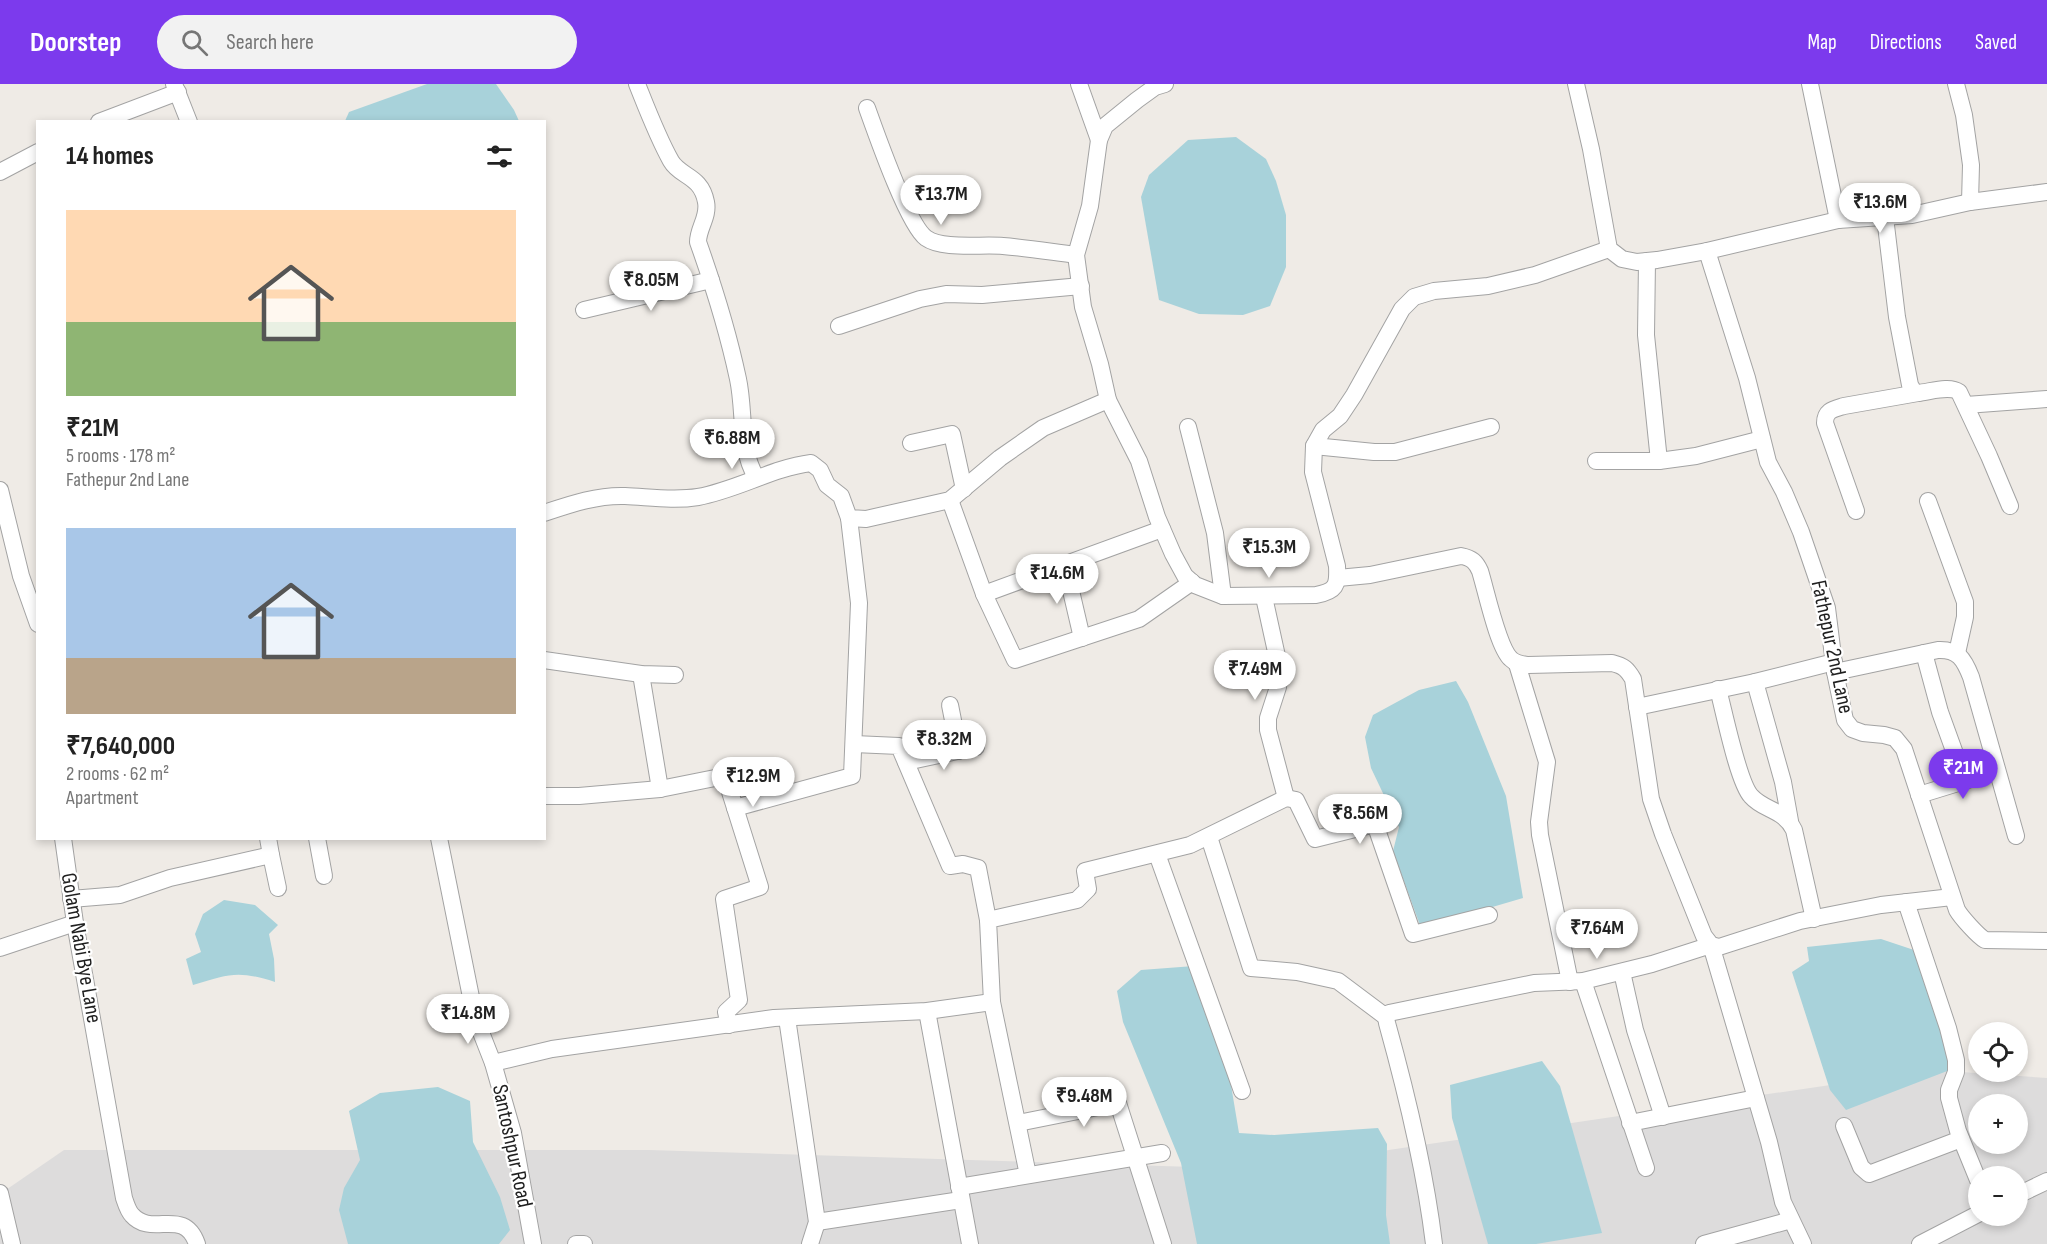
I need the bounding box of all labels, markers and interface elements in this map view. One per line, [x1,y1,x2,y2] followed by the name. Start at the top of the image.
[157,15,577,69] search box
[30,26,121,59] text: Doorstep
[178,26,211,59] icon: search
[226,29,314,56] text: Search here
[1807,30,1837,55] text: Map
[1870,30,1942,55] text: Directions
[1975,30,2017,55] text: Saved
[483,140,516,173] icon: filters
[66,141,154,172] text: 14 homes
[892,175,990,226] pin: ₹13.7M
[914,182,968,206] text: ₹13.7M
[1831,183,1929,234] pin: ₹13.6M
[1853,190,1907,214] text: ₹13.6M
[237,249,345,357] icon: home
[602,261,700,312] pin: ₹8.05M
[623,268,679,292] text: ₹8.05M
[66,413,119,444] text: ₹21M
[683,419,781,470] pin: ₹6.88M
[704,426,760,450] text: ₹6.88M
[66,444,175,468] text: 5 rooms · 178 m²
[66,468,189,492] text: Fathepur 2nd Lane
[1220,528,1318,579] pin: ₹15.3M
[1242,535,1296,559] text: ₹15.3M
[1008,554,1106,605] pin: ₹14.6M
[1030,561,1084,585] text: ₹14.6M
[237,567,345,675] icon: home
[1805,578,1859,716] street label: Fathepur 2nd Lane
[1206,650,1304,701] pin: ₹7.49M
[1228,657,1282,681] text: ₹7.49M
[895,720,993,771] pin: ₹8.32M
[916,727,972,751] text: ₹8.32M
[66,731,175,762] text: ₹7,640,000
[1927,749,1999,800] pin: ₹21M
[1943,756,1983,780] text: ₹21M
[704,757,802,808] pin: ₹12.9M
[66,762,169,786] text: 2 rooms · 62 m²
[726,764,780,788] text: ₹12.9M
[66,786,139,810] text: Apartment
[1311,794,1409,845] pin: ₹8.56M
[1332,801,1388,825] text: ₹8.56M
[55,871,107,1025] street label: Golam Nabi Bye Lane
[1548,909,1646,960] pin: ₹7.64M
[1570,916,1624,940] text: ₹7.64M
[419,994,517,1045] pin: ₹14.8M
[440,1001,496,1025] text: ₹14.8M
[1968,1022,2028,1226] map controls
[1968,1022,2028,1082] button: locate
[1035,1077,1133,1128] pin: ₹9.48M
[486,1082,538,1210] street label: Santoshpur Road
[1056,1084,1112,1108] text: ₹9.48M
[1968,1094,2028,1154] button: +
[1968,1166,2028,1226] button: −

